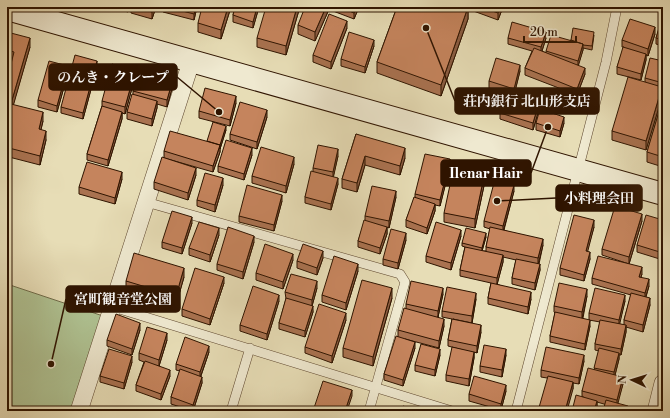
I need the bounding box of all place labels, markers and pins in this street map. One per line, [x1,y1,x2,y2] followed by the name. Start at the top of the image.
[49,64,177,90] callout: のんき・クレープ
[455,88,599,114] callout: 荘内銀行 北山形支店
[441,160,531,186] callout: Ilenar Hair
[556,185,642,211] callout: 小料理会田
[66,286,180,312] callout: 宮町観音堂公園

